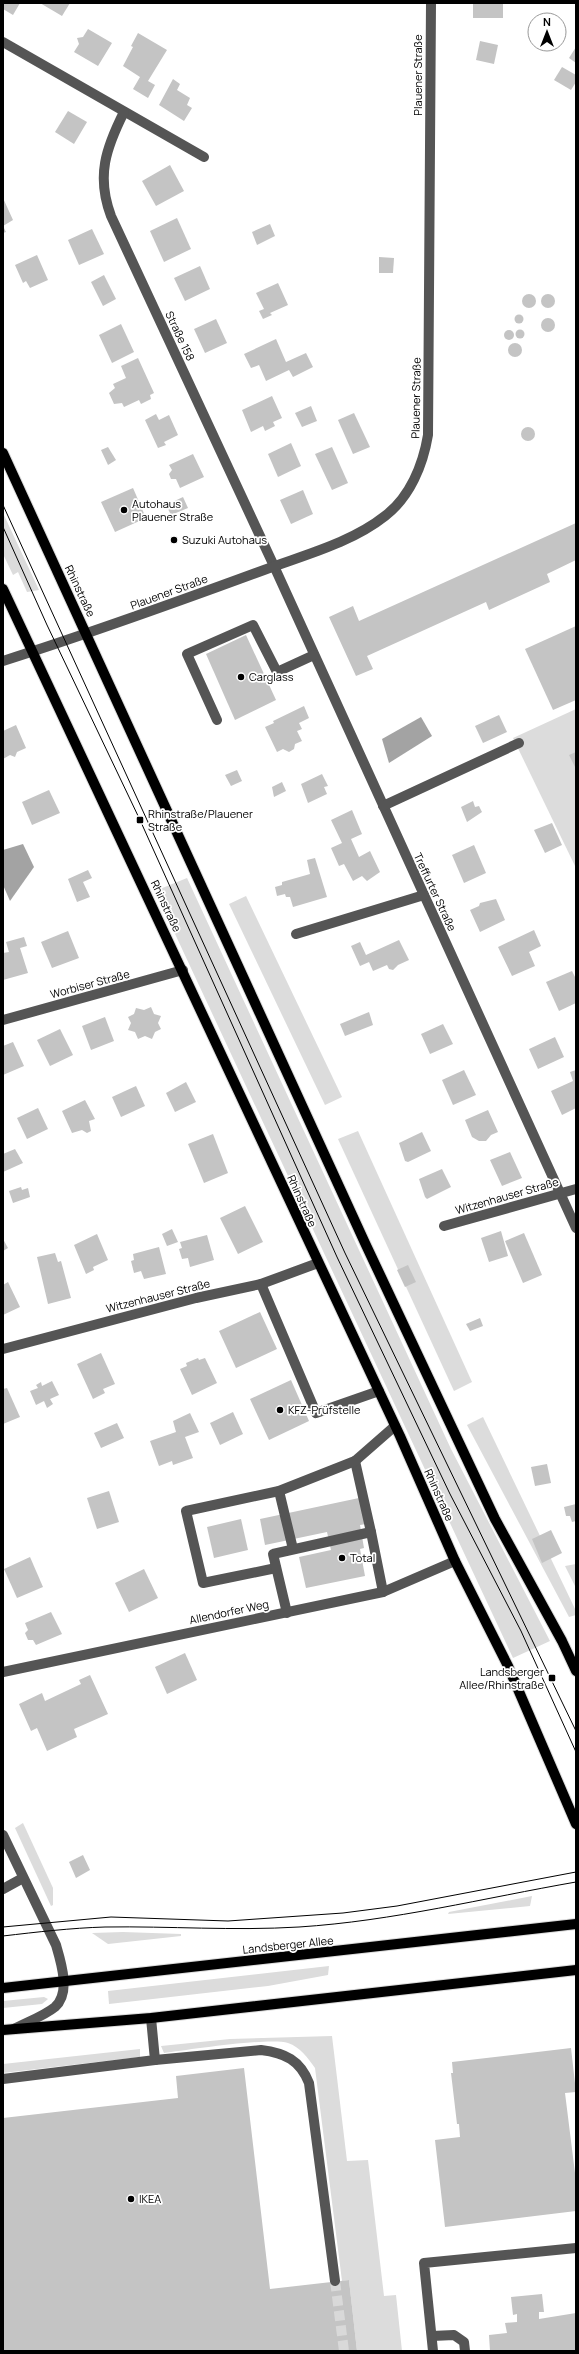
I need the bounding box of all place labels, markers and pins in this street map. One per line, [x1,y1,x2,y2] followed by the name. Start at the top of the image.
[132,496,214,524] place label: Autohaus Plauener Straße
[119,505,129,515] marker: Autohaus Plauener Straße
[182,532,267,547] place label: Suzuki Autohaus
[169,535,179,545] marker: Suzuki Autohaus
[249,669,294,684] place label: Carglass
[236,672,246,682] marker: Carglass
[148,806,253,834] place label: Rhinstraße/Plauener Straße
[135,815,145,825] marker: Rhinstraße/Plauener Straße
[288,1402,361,1417] place label: KFZ-Prüfstelle
[275,1405,285,1415] marker: KFZ-Prüfstelle
[350,1550,375,1565] place label: Total
[337,1553,347,1563] marker: Total
[459,1664,545,1692] place label: Landsberger Allee/Rhinstraße
[547,1673,557,1683] marker: Landsberger Allee/Rhinstraße
[139,2191,161,2206] place label: IKEA
[126,2194,136,2204] marker: IKEA

